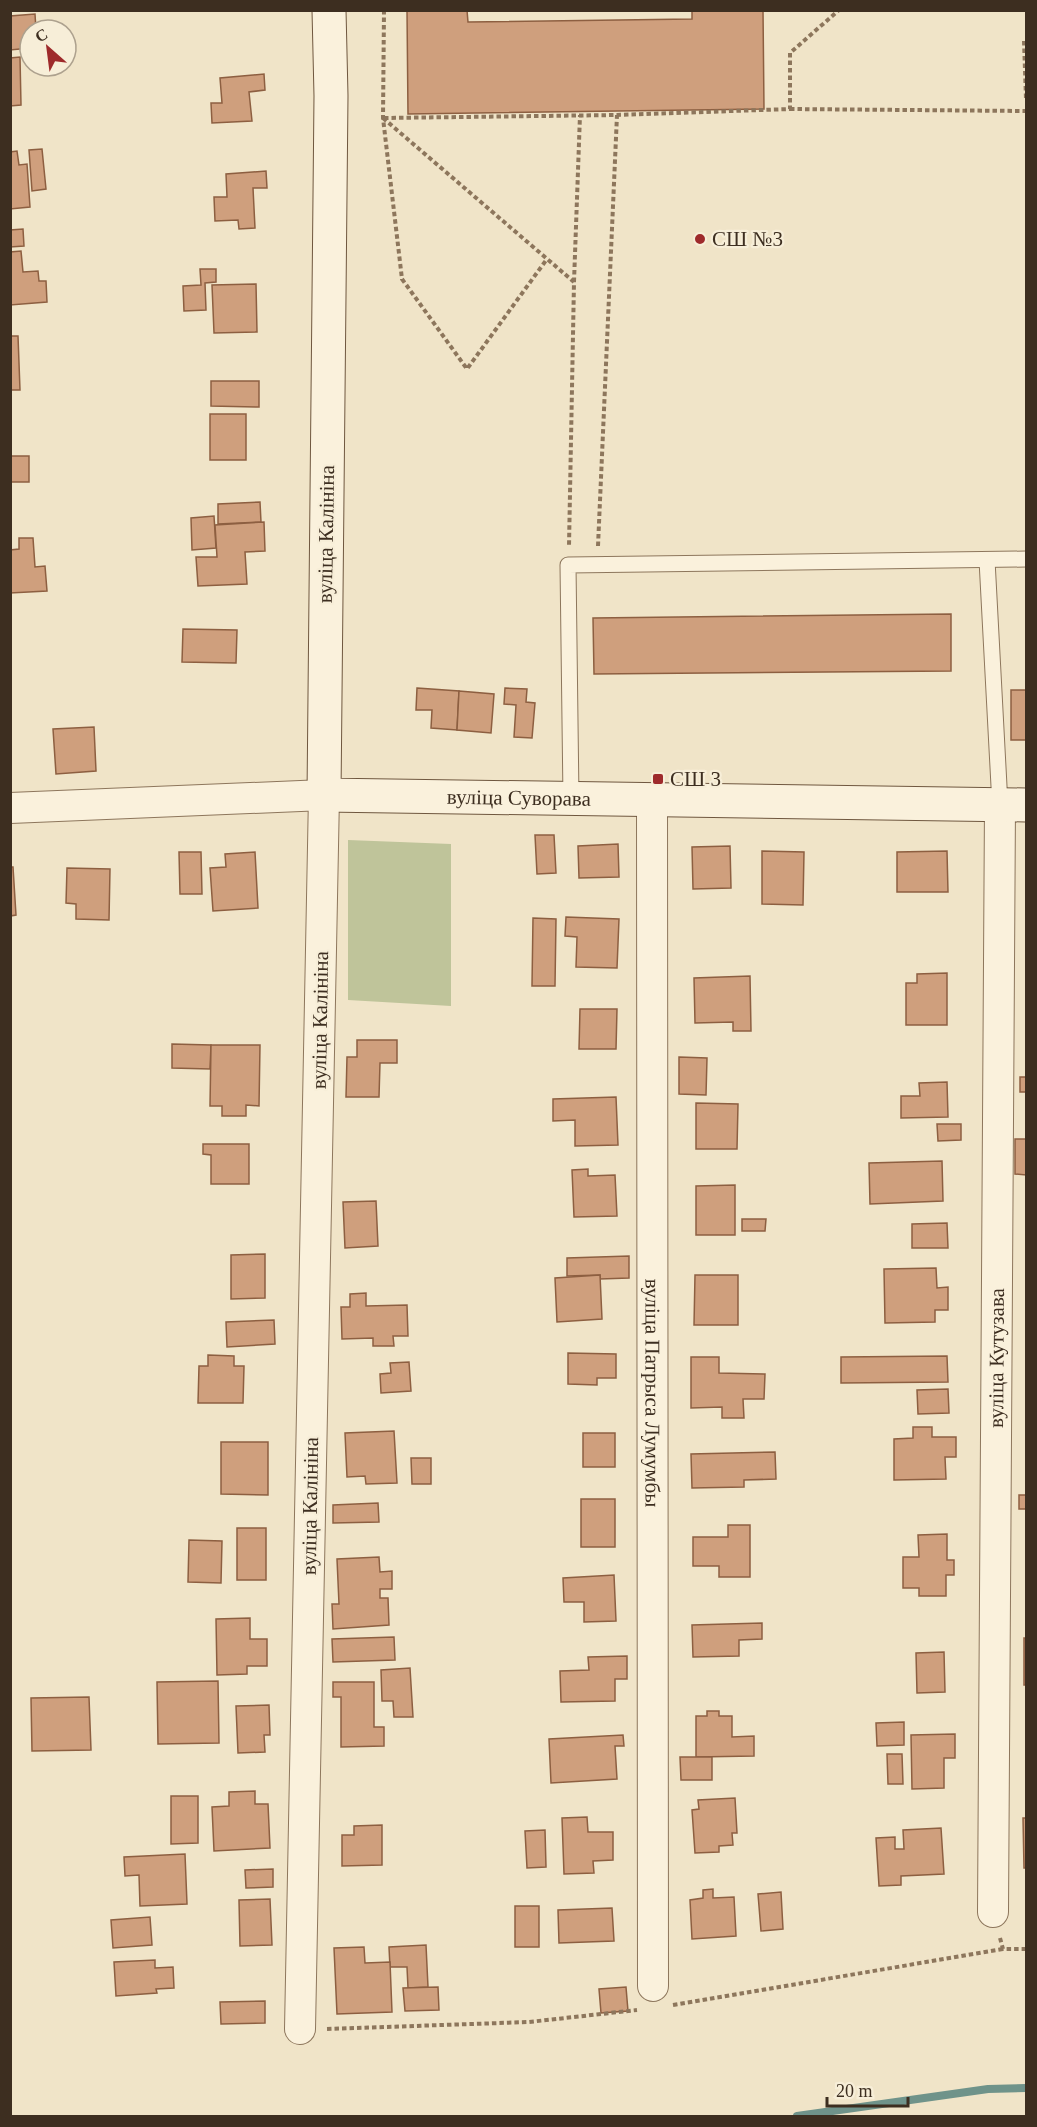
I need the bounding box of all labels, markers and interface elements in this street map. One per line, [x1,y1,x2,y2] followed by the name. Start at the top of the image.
[18,18,78,78] north arrow
[32,25,50,45] text: С
[712,227,783,251] place label: СШ №3
[693,232,707,246] marker: СШ №3
[313,464,339,603] street label: вуліца Калініна
[670,767,721,791] place label: СШ 3
[651,772,665,786] marker: СШ 3
[447,785,592,811] street label: вуліца Суворава
[307,950,333,1089] street label: вуліца Калініна
[640,1279,665,1507] street label: вуліца Патрыса Лумумбы
[984,1287,1009,1428] street label: вуліца Кутузава
[297,1436,323,1575] street label: вуліца Калініна
[827,2070,908,2108] scale bar
[836,2081,873,2101] text: 20 m

